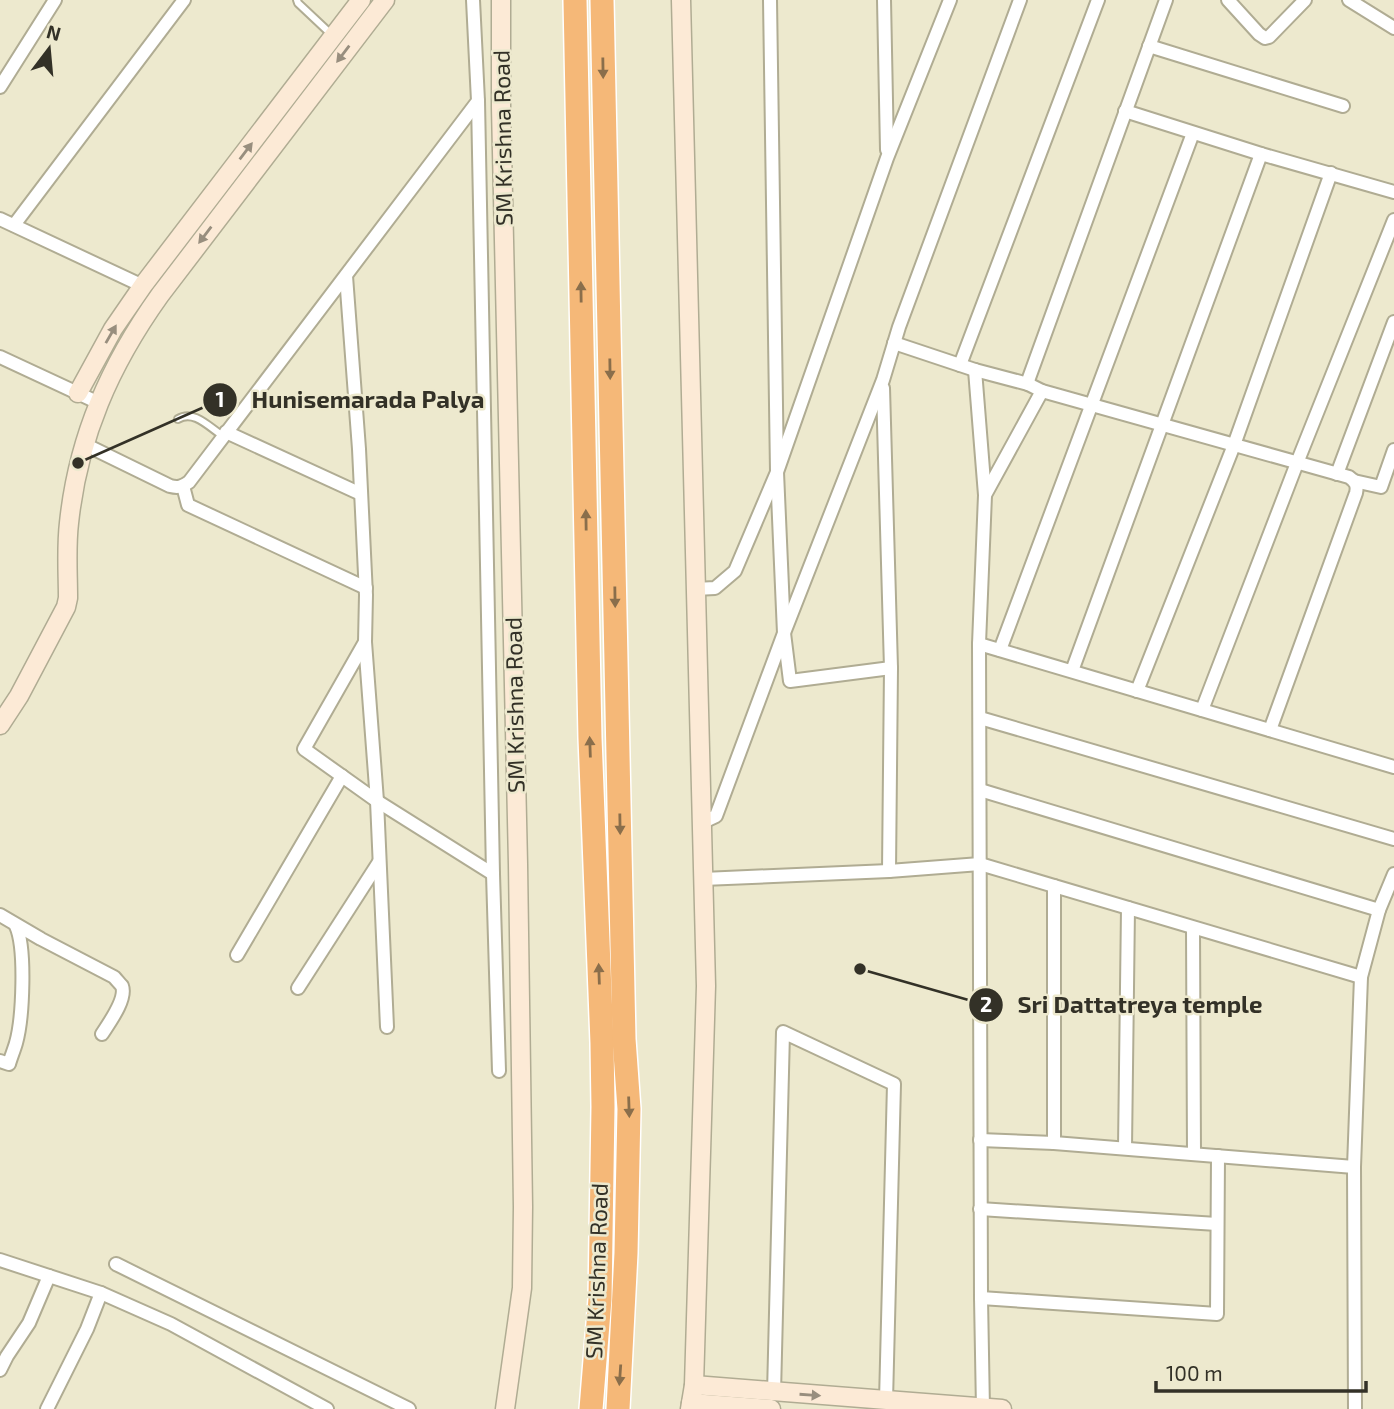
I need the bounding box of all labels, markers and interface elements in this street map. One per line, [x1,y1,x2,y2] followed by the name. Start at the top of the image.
[14,14,84,84] north arrow
[44,19,64,45] text: N
[336,45,351,63] one-way arrow
[486,50,518,226] street label: SM Krishna Road
[597,57,609,79] one-way arrow
[239,142,254,160] one-way arrow
[199,226,213,244] one-way arrow
[575,281,587,303] one-way arrow
[105,324,118,343] one-way arrow
[604,358,615,380] one-way arrow
[202,377,498,422] callout: Hunisemarada Palya
[252,384,484,413] text: Hunisemarada Palya
[215,386,225,411] text: 1
[580,508,591,530] one-way arrow
[609,586,620,608] one-way arrow
[498,617,530,793] street label: SM Krishna Road
[585,736,596,758] one-way arrow
[614,813,625,835] one-way arrow
[593,963,605,985] one-way arrow
[968,982,1277,1027] callout: Sri Dattatreya temple
[1017,989,1263,1018] text: Sri Dattatreya temple
[980,991,992,1016] text: 2
[623,1096,634,1118] one-way arrow
[579,1183,613,1359] street label: SM Krishna Road
[1156,1350,1366,1394] scale bar
[1166,1360,1223,1385] text: 100 m
[614,1364,625,1386] one-way arrow
[800,1390,822,1401] one-way arrow

